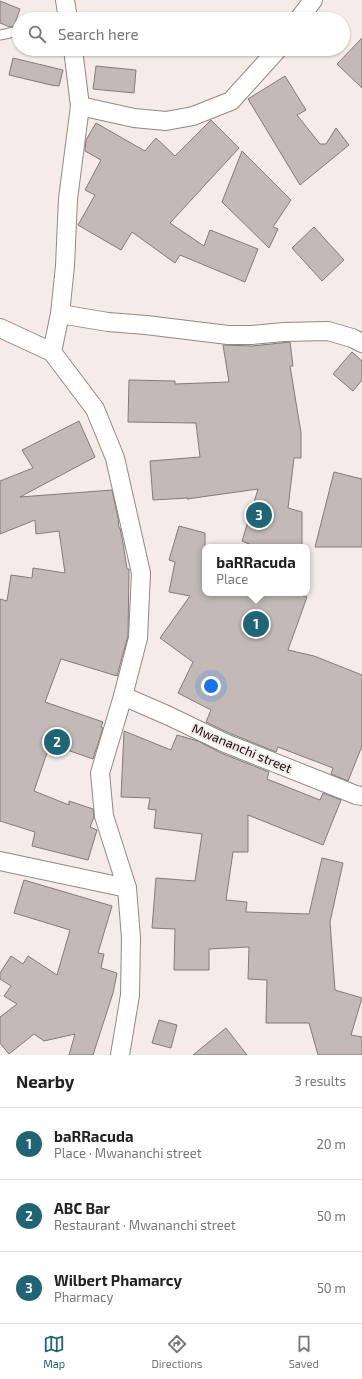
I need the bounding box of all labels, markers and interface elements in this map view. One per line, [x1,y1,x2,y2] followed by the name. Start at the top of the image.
[12,12,350,56] search box
[26,23,48,45] icon: search
[58,25,139,43] text: Search here
[246,500,272,530] pin: 3
[202,544,310,596] popup
[216,553,296,571] text: baRRacuda
[216,571,248,587] text: Place
[243,609,269,639] pin: 1
[201,676,221,696] your location
[190,720,294,776] street label: Mwananchi street
[44,727,70,757] pin: 2
[16,1071,74,1091] text: Nearby
[295,1073,346,1089] text: 3 results
[54,1127,133,1145] text: baRRacuda
[26,1136,32,1152] text: 1
[317,1136,346,1152] text: 20 m
[54,1145,202,1161] text: Place · Mwananchi street
[54,1199,110,1217] text: ABC Bar
[25,1208,33,1224] text: 2
[317,1208,346,1224] text: 50 m
[54,1217,236,1233] text: Restaurant · Mwananchi street
[54,1271,182,1289] text: Wilbert Phamarcy
[25,1280,33,1296] text: 3
[317,1280,346,1296] text: 50 m
[54,1289,113,1305] text: Pharmacy
[43,1333,65,1370] tab: Map
[152,1333,202,1370] tab: Directions
[289,1333,319,1370] tab: Saved

